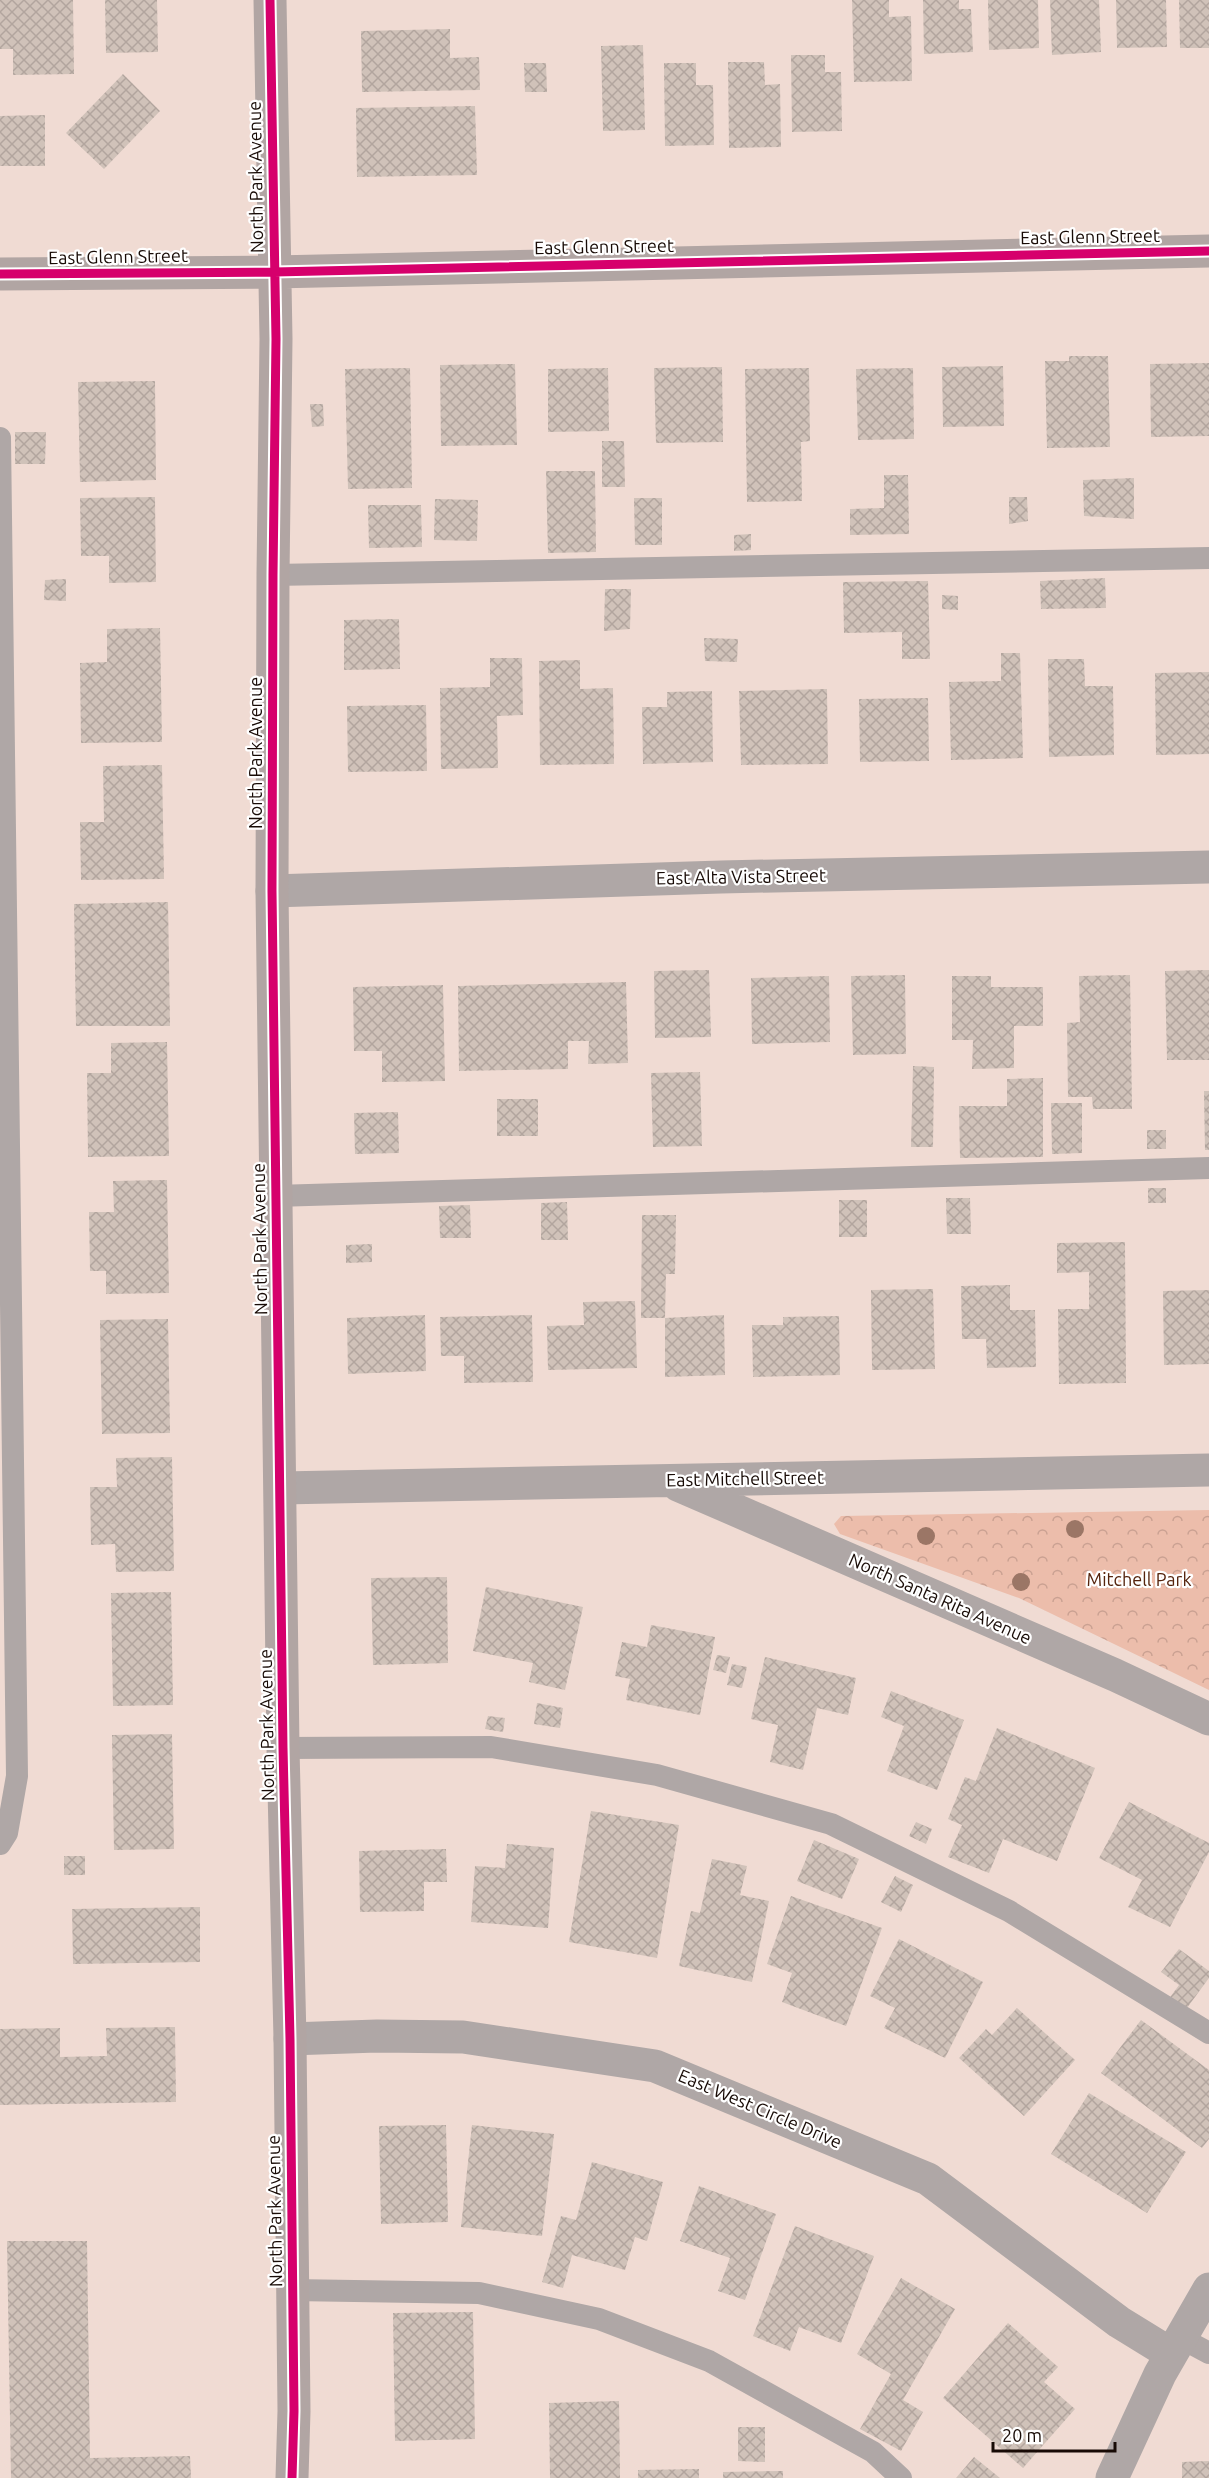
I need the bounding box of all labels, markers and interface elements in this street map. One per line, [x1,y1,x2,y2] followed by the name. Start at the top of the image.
[244,101,266,253] street label: North Park Avenue
[1020,225,1160,247] street label: East Glenn Street
[534,235,674,257] street label: East Glenn Street
[48,245,188,267] street label: East Glenn Street
[245,677,265,829] street label: North Park Avenue
[656,865,826,887] street label: East Alta Vista Street
[248,1163,270,1315] street label: North Park Avenue
[666,1467,824,1489] street label: East Mitchell Street
[846,1549,1035,1647] street label: North Santa Rita Avenue
[1087,1569,1191,1589] park label: Mitchell Park
[255,1649,277,1801] street label: North Park Avenue
[676,2065,845,2152] street label: East West Circle Drive
[263,2135,285,2287] street label: North Park Avenue
[993,2415,1114,2453] scale bar
[1002,2425,1042,2445] text: 20 m

